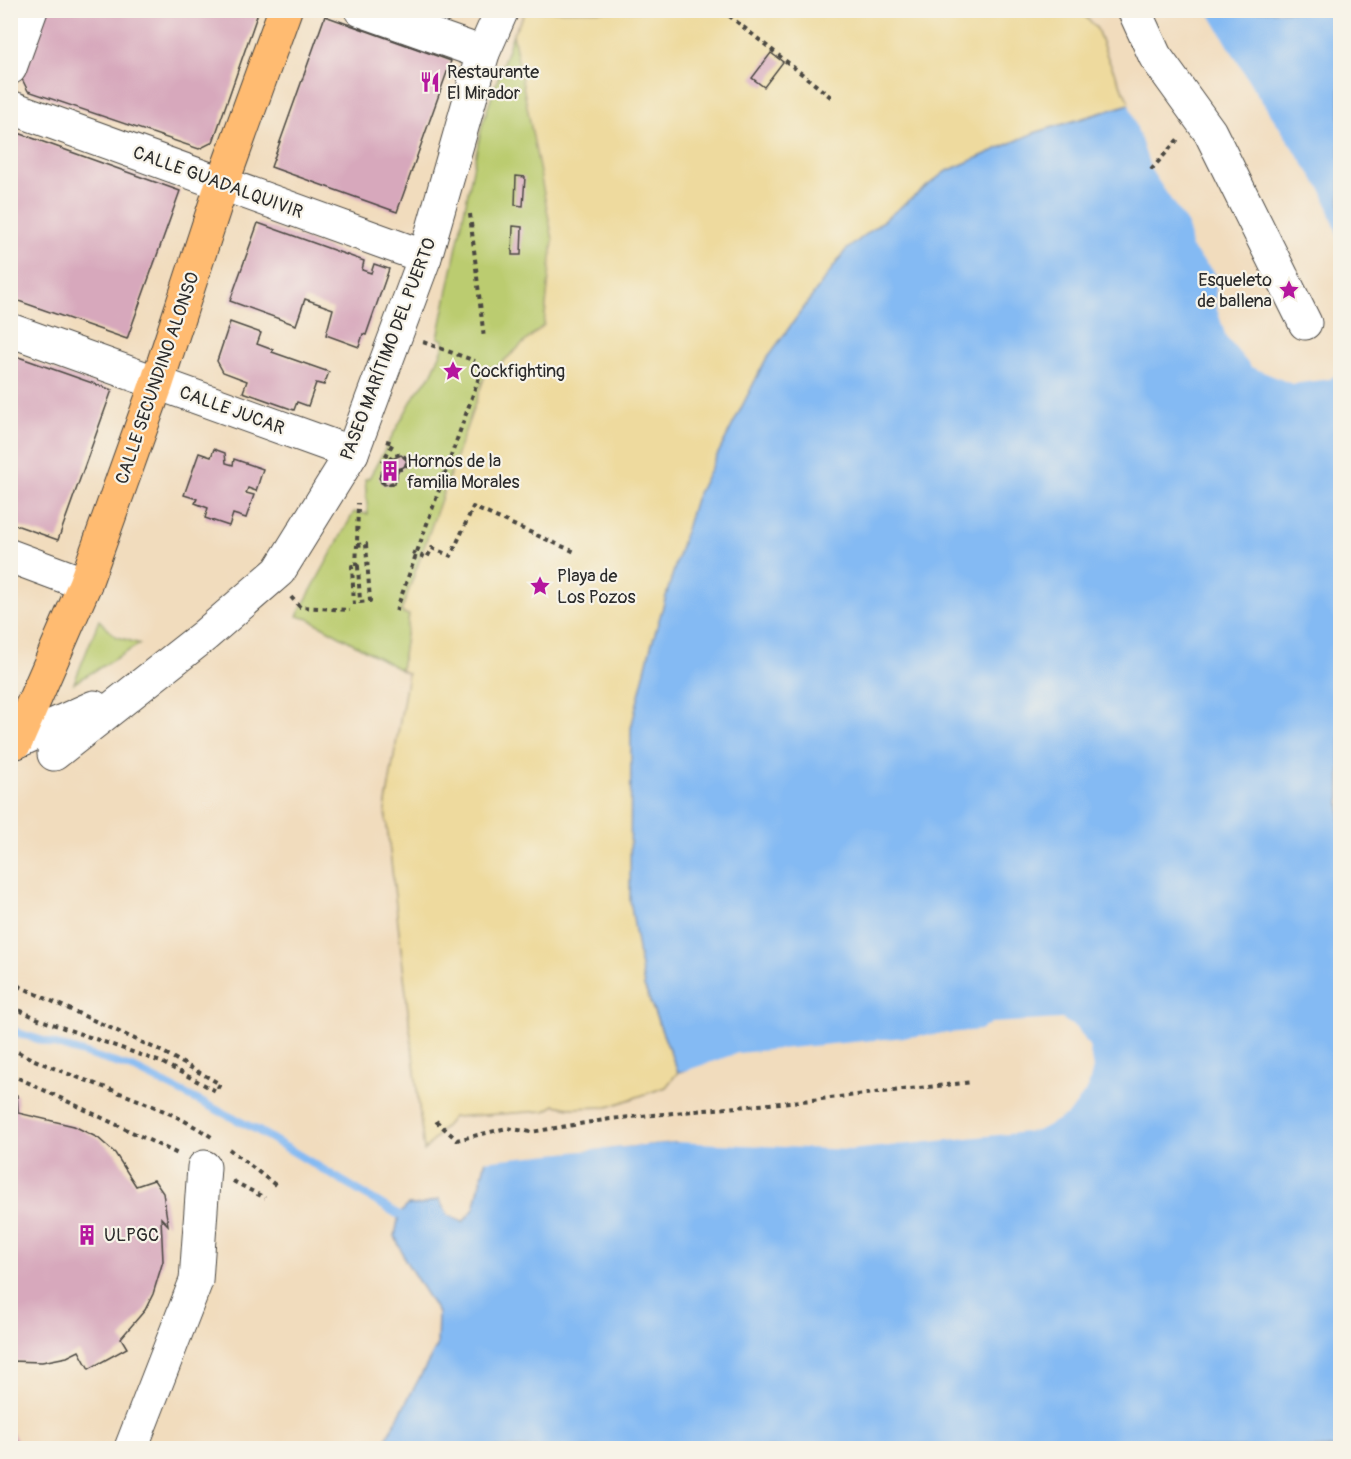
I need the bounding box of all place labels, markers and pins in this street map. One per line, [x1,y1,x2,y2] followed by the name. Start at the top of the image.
[447,61,539,105] place label: Restaurante El Mirador
[418,70,442,94] restaurant icon: Restaurante El Mirador
[1197,269,1272,313] place label: Esqueleto de ballena
[1277,278,1301,302] place icon: Esqueleto de ballena
[441,359,465,383] place icon: Сockfighting
[470,360,565,383] place label: Сockfighting
[407,450,520,494] place label: Hornos de la familia Morales
[378,459,402,483] building icon: Hornos de la familia Morales
[557,565,635,609] place label: Playa de Los Pozos
[528,574,552,598] place icon: Playa de Los Pozos
[75,1223,99,1247] building icon: ULPGC
[104,1224,159,1247] place label: ULPGC

